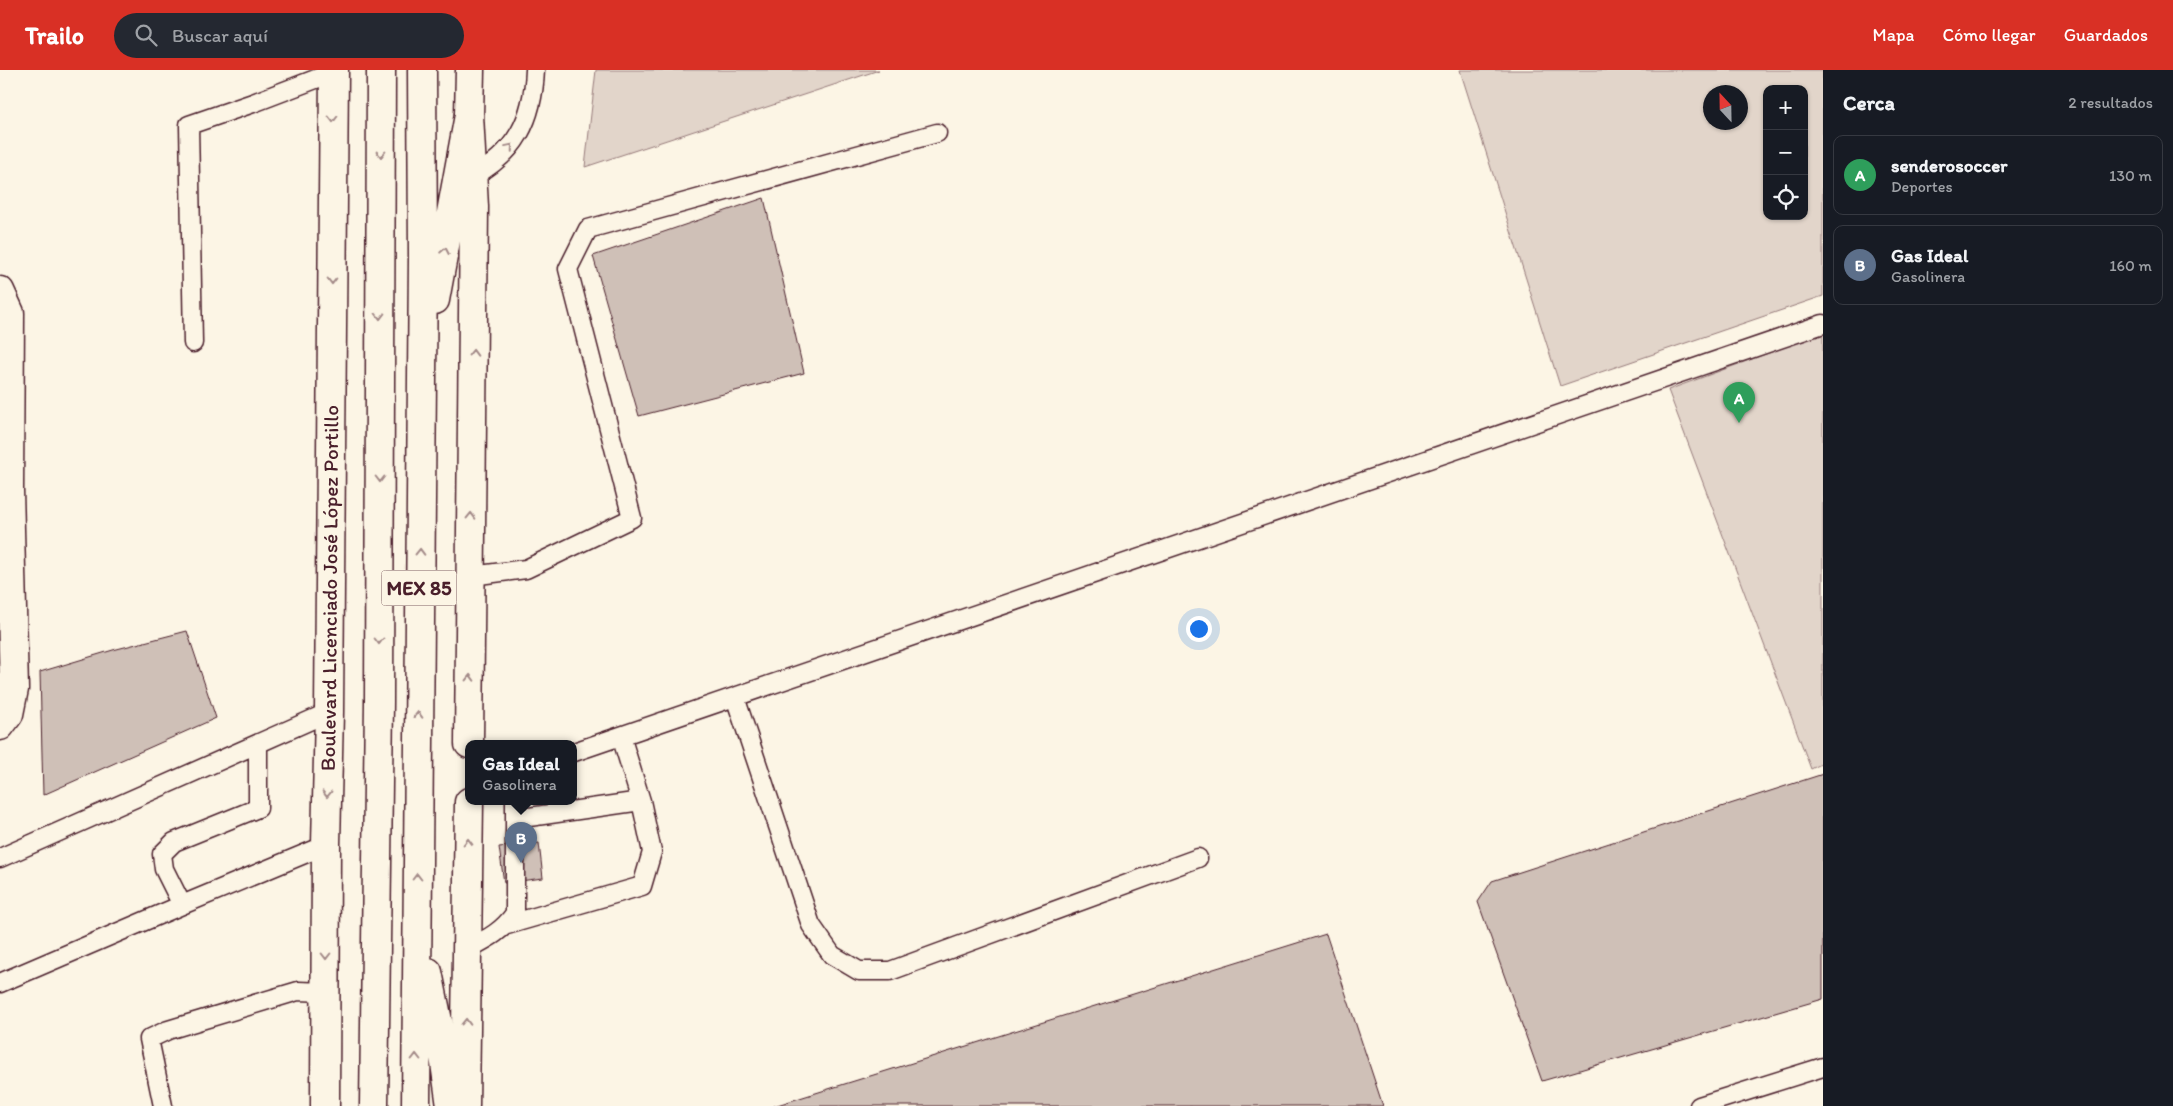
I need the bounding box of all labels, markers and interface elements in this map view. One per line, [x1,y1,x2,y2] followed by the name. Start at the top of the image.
[114,13,464,58] search box
[25,21,84,50] text: Trailo
[132,21,160,49] icon: search
[172,24,268,47] text: Buscar aquí
[1873,24,1914,46] text: Mapa
[1942,24,2036,46] text: Cómo llegar
[2064,24,2148,46] text: Guardados
[1703,85,1748,130] north arrow
[1763,85,1808,220] map controls
[1763,85,1808,130] button: +
[1843,90,1895,115] text: Cerca
[2068,93,2153,112] text: 2 resultados
[328,115,338,123] one-way arrow
[1763,130,1808,175] button: −
[504,144,513,153] one-way arrow
[376,150,386,158] one-way arrow
[1891,154,2007,177] text: senderosoccer
[1855,166,1865,185] text: A
[2109,166,2152,185] text: 130 m
[1763,175,1808,220] button: locate
[1891,177,1953,196] text: Deportes
[1891,244,1968,267] text: Gas Ideal
[439,247,450,256] one-way arrow
[1855,256,1865,275] text: B
[2109,256,2152,275] text: 160 m
[1891,267,1965,286] text: Gasolinera
[327,278,337,285] one-way arrow
[375,312,385,320] one-way arrow
[468,349,478,356] one-way arrow
[1723,382,1755,423] pin: A
[315,405,343,771] street label: Boulevard Licenciado José López Portillo
[375,475,385,483] one-way arrow
[466,511,477,519] one-way arrow
[415,548,425,556] one-way arrow
[382,570,456,606] road number: MEX 85
[1186,616,1212,642] your location
[374,638,384,645] one-way arrow
[465,674,475,682] one-way arrow
[413,711,423,718] one-way arrow
[465,740,577,805] popup
[482,752,560,775] text: Gas Ideal
[482,775,557,794] text: Gasolinera
[322,790,332,798] one-way arrow
[505,822,537,863] pin: B
[463,838,474,846] one-way arrow
[412,873,422,881] one-way arrow
[321,952,331,960] one-way arrow
[461,1018,471,1026] one-way arrow
[411,1053,421,1061] one-way arrow

